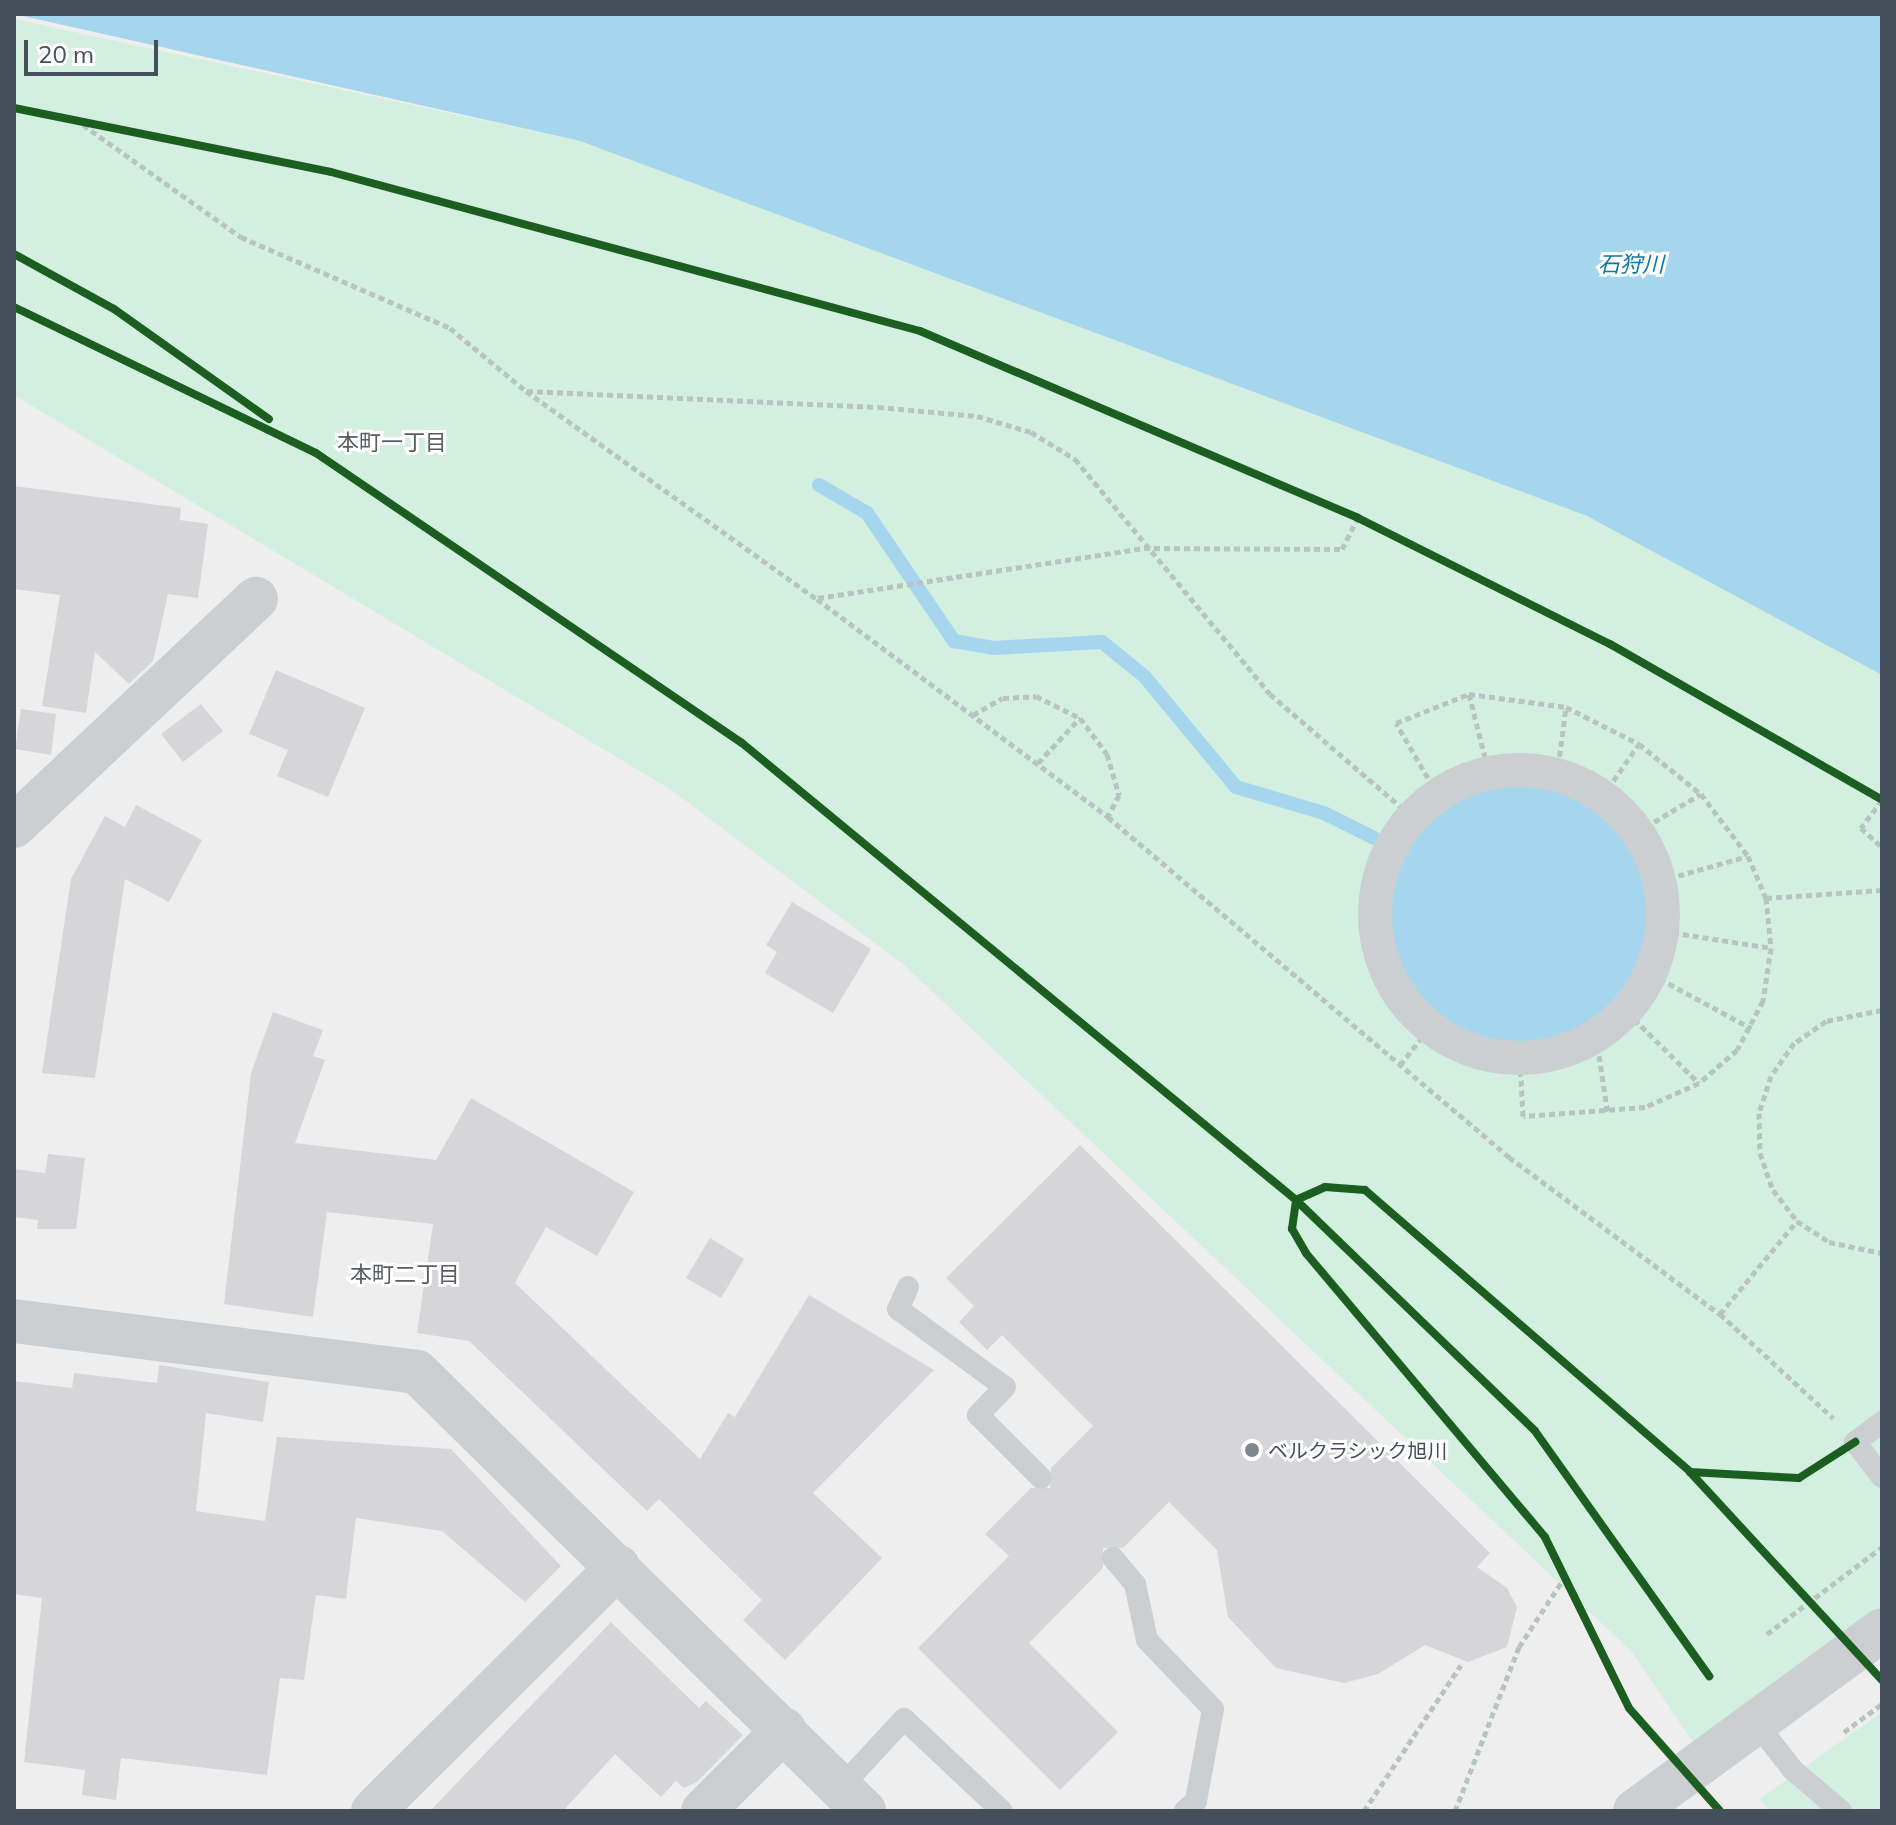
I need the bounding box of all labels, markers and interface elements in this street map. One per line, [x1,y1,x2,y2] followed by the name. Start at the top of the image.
[28,24,162,74] scale bar
[38,39,94,69] text: 20 m
[1598,252,1664,278] water label: 石狩川
[337,430,447,456] district label: 本町一丁目
[350,1262,460,1288] district label: 本町二丁目
[1268,1438,1448,1462] place label: ベルクラシック旭川
[1243,1441,1261,1459] marker: ベルクラシック旭川

